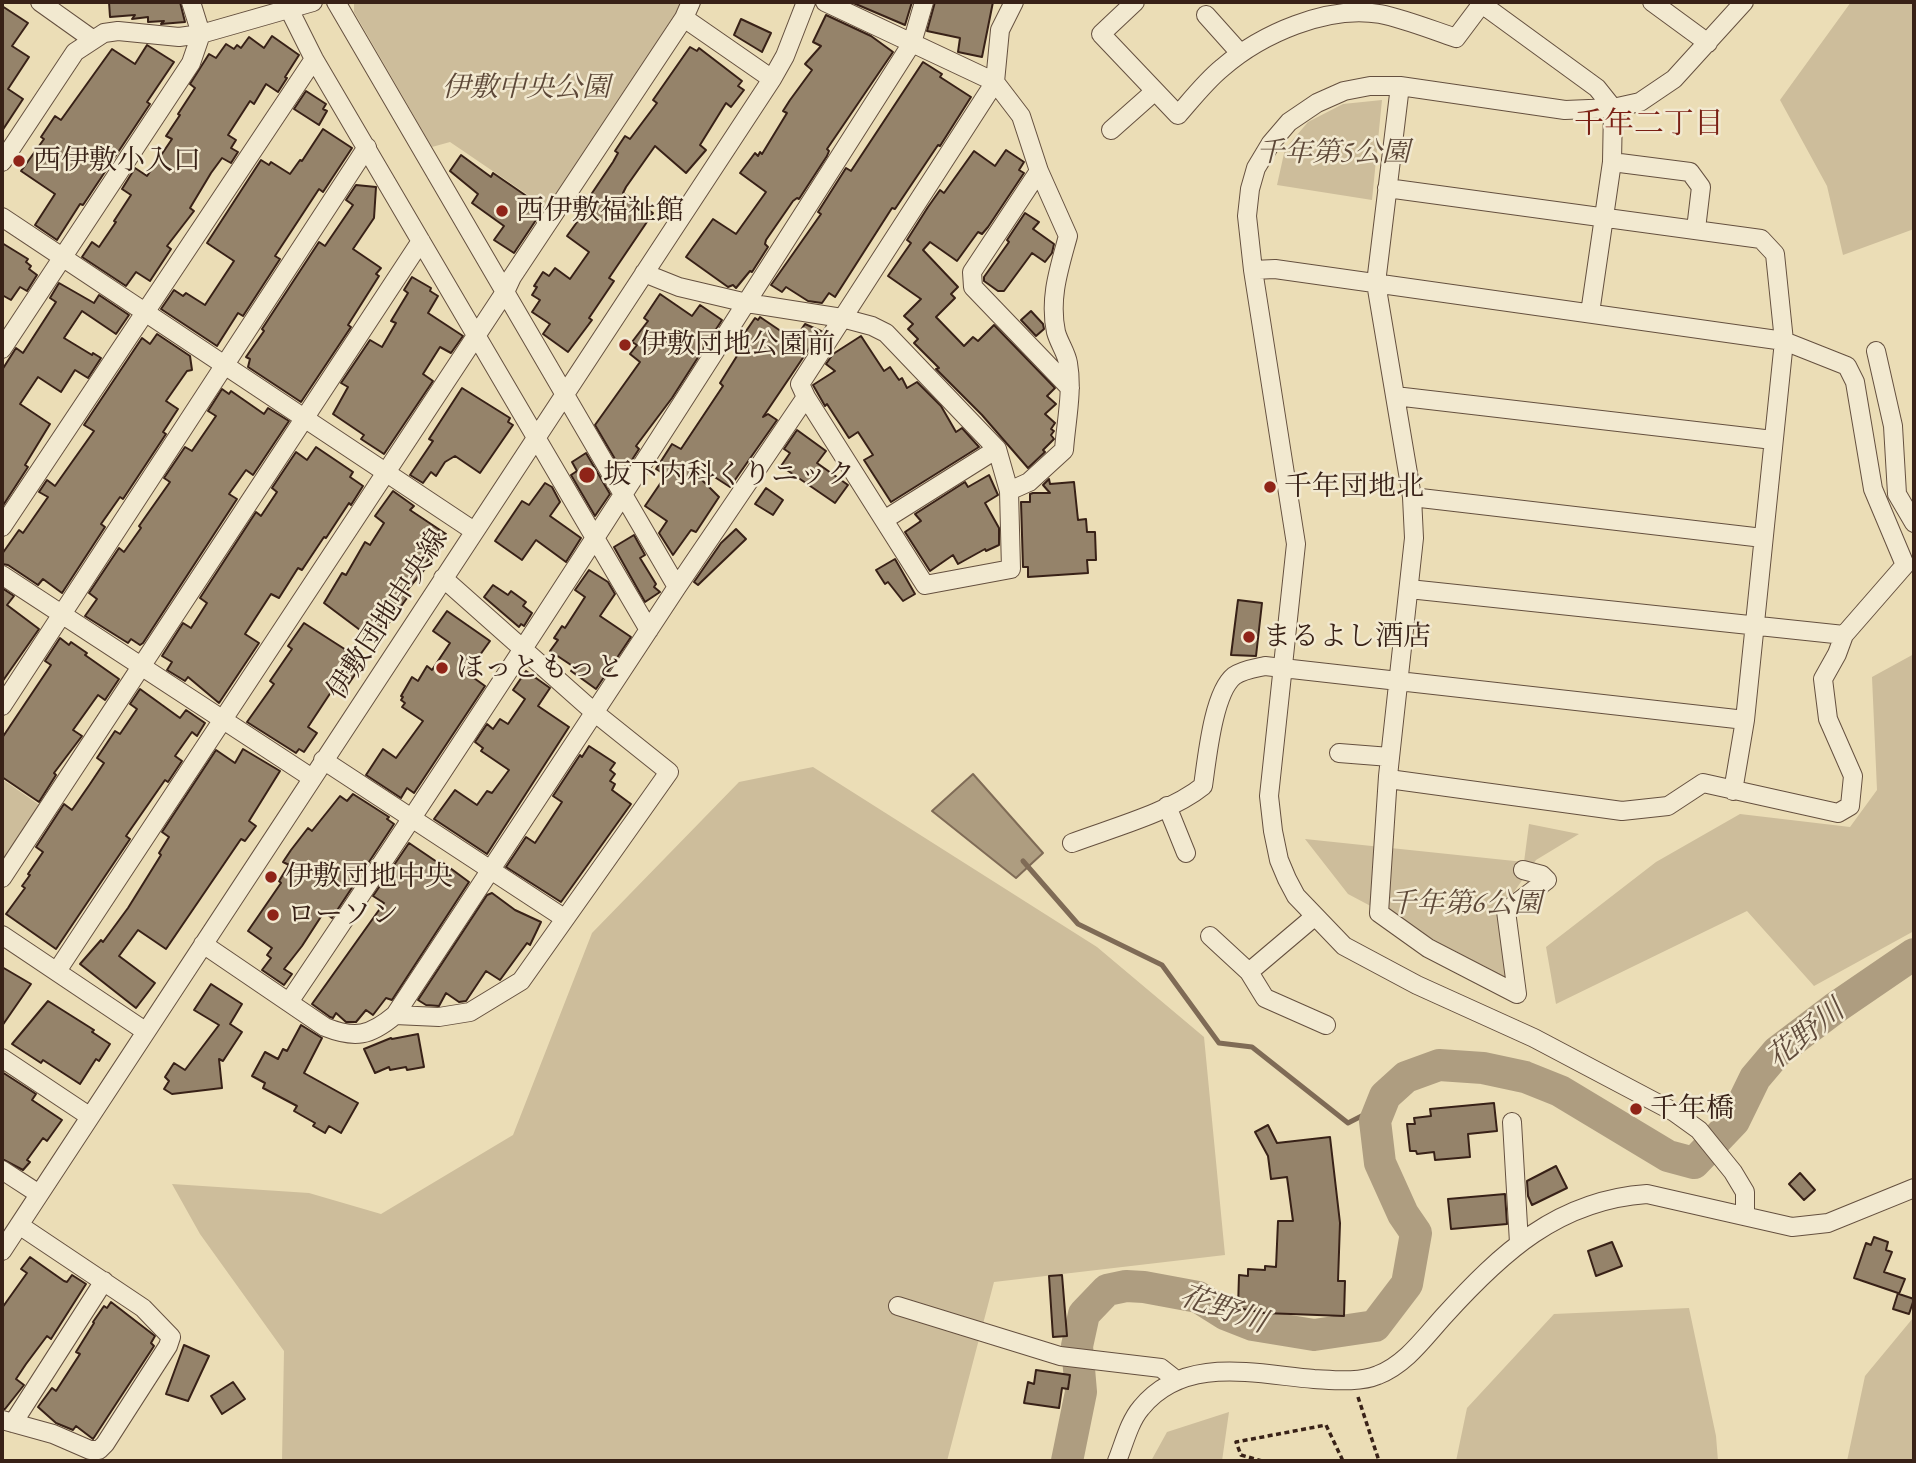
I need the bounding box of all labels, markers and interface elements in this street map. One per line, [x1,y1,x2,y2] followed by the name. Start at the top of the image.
[442,71,610,105] park label: 伊敷中央公園
[1574,107,1724,143] district label: 千年二丁目
[1256,136,1410,170] park label: 千年第5公園
[33,144,201,178] place label: 西伊敷小入口
[11,153,27,169] marker: 西伊敷小入口
[516,194,684,228] place label: 西伊敷福祉館
[494,203,510,219] marker: 西伊敷福祉館
[639,328,835,362] place label: 伊敷団地公園前
[617,337,633,353] marker: 伊敷団地公園前
[603,458,855,492] place label: 坂下内科くりニック
[577,465,597,485] marker: 坂下内科くりニック
[1284,470,1424,504] place label: 千年団地北
[1262,479,1278,495] marker: 千年団地北
[321,524,455,706] street label: 伊敷団地中央線
[1263,620,1431,654] place label: まるよし酒店
[1241,629,1257,645] marker: まるよし酒店
[456,651,624,685] place label: ほっともっと
[434,660,450,676] marker: ほっともっと
[285,860,453,894] place label: 伊敷団地中央
[263,869,279,885] marker: 伊敷団地中央
[1388,887,1542,921] park label: 千年第6公園
[287,898,399,932] place label: ローソン
[265,907,281,923] marker: ローソン
[1760,993,1852,1077] water label: 花野川
[1650,1092,1734,1126] place label: 千年橋
[1628,1101,1644,1117] marker: 千年橋
[1175,1278,1271,1342] water label: 花野川

